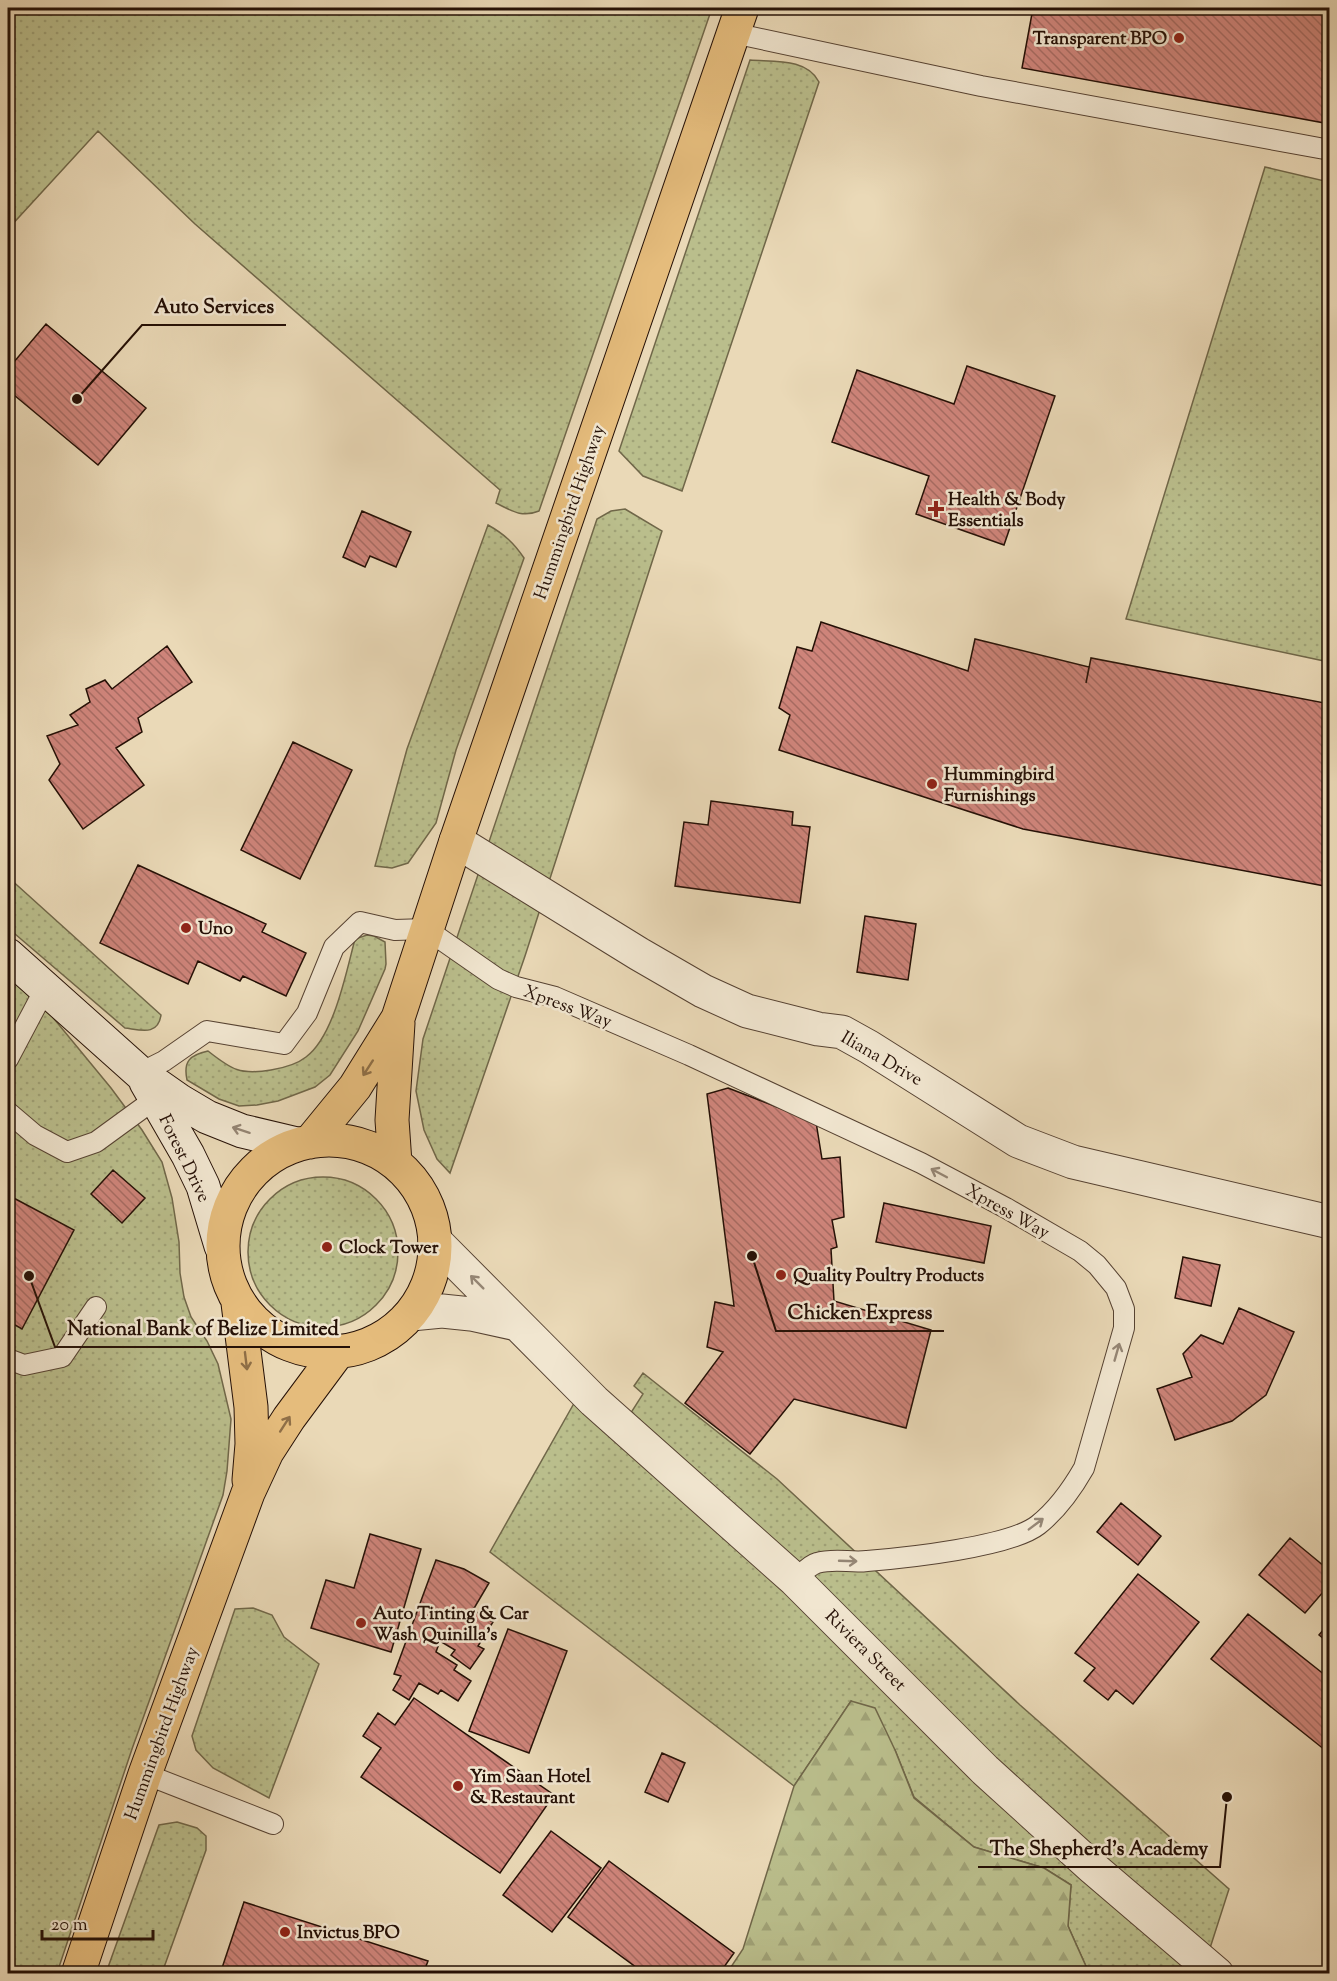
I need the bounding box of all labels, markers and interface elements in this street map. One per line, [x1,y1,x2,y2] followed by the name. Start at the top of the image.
[1033,27,1167,53] place label: Transparent BPO
[1172,31,1186,45] marker: Transparent BPO
[142,287,286,325] callout: Auto Services
[154,294,274,323] text: Auto Services
[529,422,613,603] street label: Hummingbird Highway
[948,488,1065,535] place label: Health & Body Essentials
[929,502,943,516] marker: Health & Body Essentials
[944,763,1055,810] place label: Hummingbird Furnishings
[925,777,939,791] marker: Hummingbird Furnishings
[198,917,233,943] place label: Uno
[179,921,193,935] marker: Uno
[519,980,615,1036] street label: Xpress Way
[835,1026,927,1094] street label: Iliana Drive
[361,1059,374,1076] one-way arrow
[151,1110,216,1207] street label: Forest Drive
[232,1123,251,1134] one-way arrow
[931,1167,949,1178] one-way arrow
[960,1179,1054,1247] street label: Xpress Way
[339,1236,439,1262] place label: Clock Tower
[320,1240,334,1254] marker: Clock Tower
[793,1264,984,1290] place label: Quality Poultry Products
[774,1268,788,1282] marker: Quality Poultry Products
[469,1274,484,1289] one-way arrow
[776,1293,944,1331] callout: Chicken Express
[788,1300,933,1329] text: Chicken Express
[55,1309,350,1347] callout: National Bank of Belize Limited
[67,1316,339,1345] text: National Bank of Belize Limited
[1112,1343,1123,1362] one-way arrow
[241,1350,252,1370] one-way arrow
[279,1415,292,1432] one-way arrow
[1028,1518,1044,1530] one-way arrow
[837,1555,857,1566] one-way arrow
[373,1602,529,1649] place label: Auto Tinting & Car Wash Quinilla's
[818,1605,911,1698] street label: Riviera Street
[354,1616,368,1630] marker: Auto Tinting & Car Wash Quinilla's
[119,1643,206,1824] street label: Hummingbird Highway
[470,1765,592,1812] place label: Yim Saan Hotel & Restaurant
[451,1779,465,1793] marker: Yim Saan Hotel & Restaurant
[978,1829,1220,1867] callout: The Shepherd’s Academy
[990,1836,1208,1865] text: The Shepherd’s Academy
[42,1903,153,1941] scale bar
[51,1913,88,1939] text: 20 m
[297,1921,400,1947] place label: Invictus BPO
[278,1925,292,1939] marker: Invictus BPO

